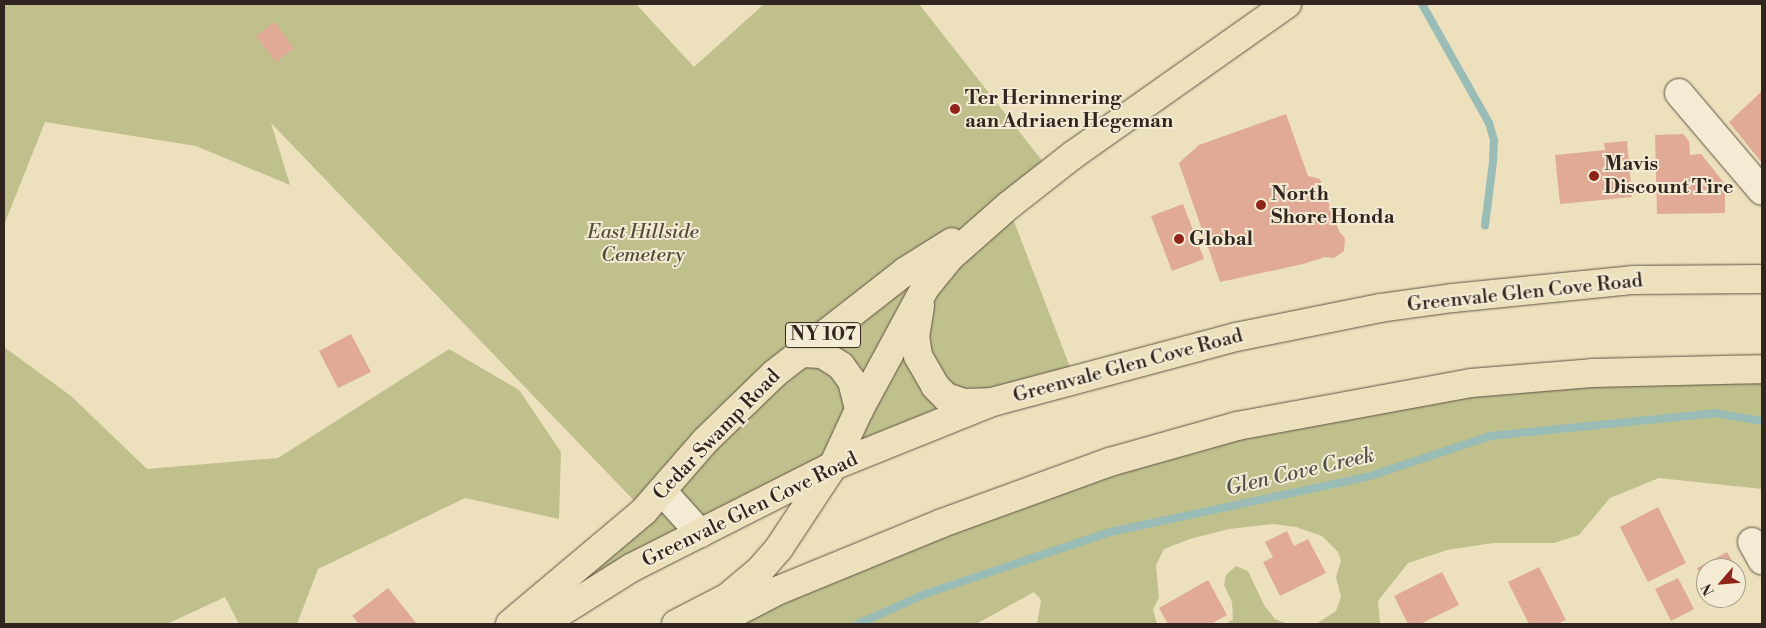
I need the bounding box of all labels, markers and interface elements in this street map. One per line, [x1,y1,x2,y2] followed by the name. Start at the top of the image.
[965,86,1173,133] place label: Ter Herinnering aan Adriaen Hegeman
[949,103,961,115] marker: Ter Herinnering aan Adriaen Hegeman
[1604,153,1733,200] place label: Mavis Discount Tire
[1588,170,1600,182] marker: Mavis Discount Tire
[1271,182,1394,229] place label: North Shore Honda
[1255,199,1267,211] marker: North Shore Honda
[587,221,699,268] park label: East Hillside Cemetery
[1189,227,1253,251] place label: Global
[1173,233,1185,245] marker: Global
[1406,269,1644,317] street label: Greenvale Glen Cove Road
[784,318,862,352] road number: NY 107
[1010,324,1246,408] street label: Greenvale Glen Cove Road
[648,365,786,505] street label: Cedar Swamp Road
[1223,443,1377,501] water label: Glen Cove Creek
[638,447,862,573] street label: Greenvale Glen Cove Road
[1696,558,1746,608] north arrow
[1698,580,1719,598] text: N

